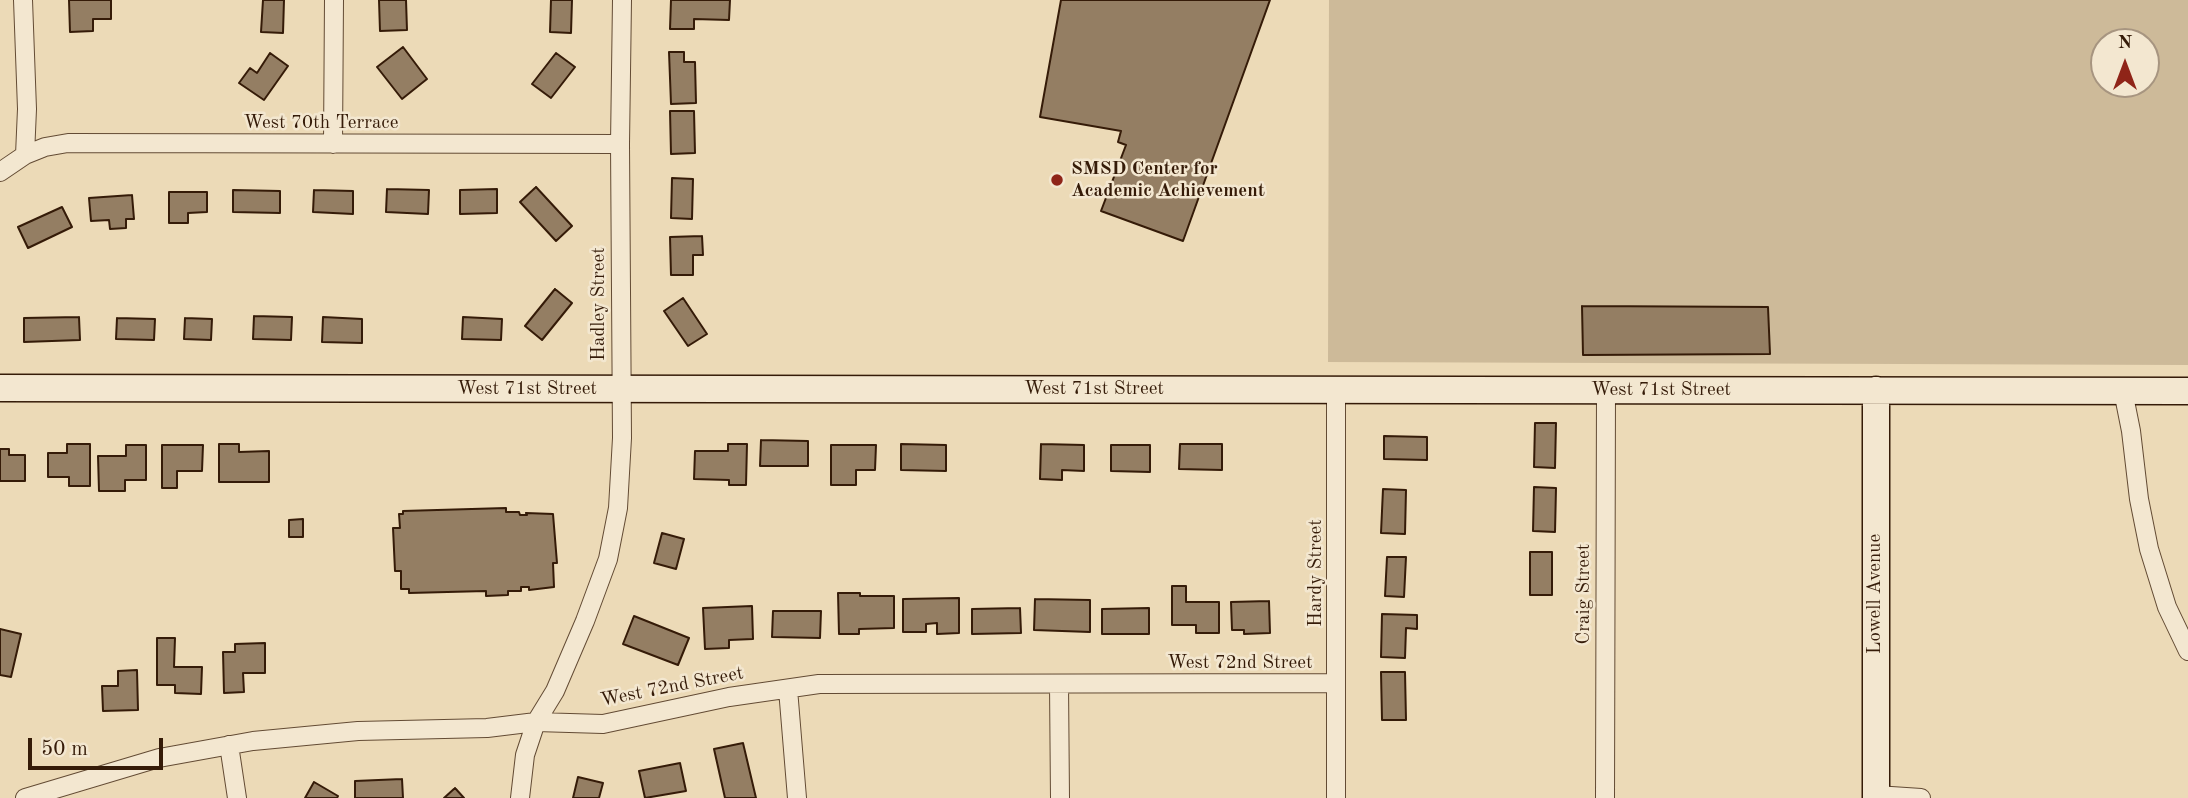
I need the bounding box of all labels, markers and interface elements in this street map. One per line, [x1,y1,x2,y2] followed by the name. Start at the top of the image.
[2090,28,2160,98] north arrow
[2118,34,2132,53] text: N
[244,112,398,134] street label: West 70th Terrace
[1071,158,1265,202] place label: SMSD Center for Academic Achievement
[1049,172,1065,188] marker: SMSD Center for Academic Achievement
[588,247,610,361] street label: Hadley Street
[457,378,597,400] street label: West 71st Street
[1024,378,1164,400] street label: West 71st Street
[1591,379,1731,401] street label: West 71st Street
[1305,519,1327,627] street label: Hardy Street
[1864,534,1886,654] street label: Lowell Avenue
[1573,544,1595,644] street label: Craig Street
[1167,652,1313,674] street label: West 72nd Street
[599,662,745,712] street label: West 72nd Street
[32,724,166,768] scale bar
[41,739,88,760] text: 50 m

